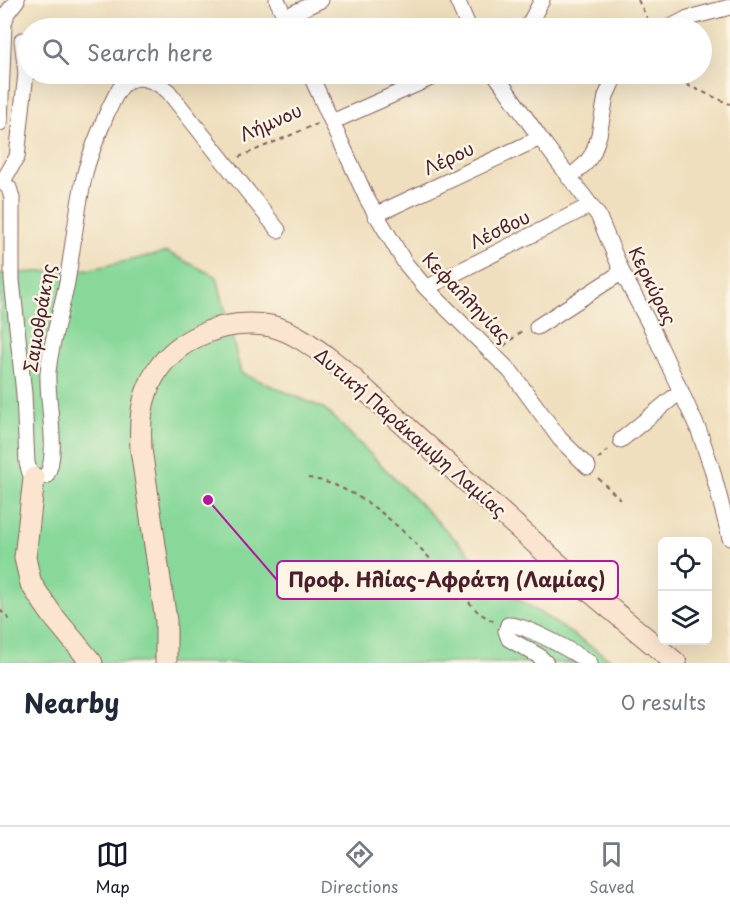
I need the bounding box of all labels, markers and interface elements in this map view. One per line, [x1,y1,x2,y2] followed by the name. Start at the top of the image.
[18,18,712,84] search box
[39,35,72,68] icon: search
[87,35,213,68] text: Search here
[235,96,306,147] street label: Λήμνου
[419,134,478,181] street label: Λέρου
[465,202,534,255] street label: Λέσβου
[623,241,684,329] street label: Κερκύρας
[417,245,518,349] street label: Κεφαλληνίας
[16,261,61,374] street label: Σαμοθράκης
[309,341,513,523] street label: Δυτική Παράκαμψη Λαμίας
[658,537,712,645] map controls
[658,537,712,591] button: locate
[277,561,618,599] callout: Προφ. Ηλίας-Αφράτη (Λαμίας)
[288,564,606,594] text: Προφ. Ηλίας-Αφράτη (Λαμίας)
[658,591,712,645] button: layers
[24,683,119,722] text: Nearby
[621,687,706,717] text: 0 results
[95,838,130,898] tab: Map
[320,838,398,898] tab: Directions
[589,838,635,898] tab: Saved

